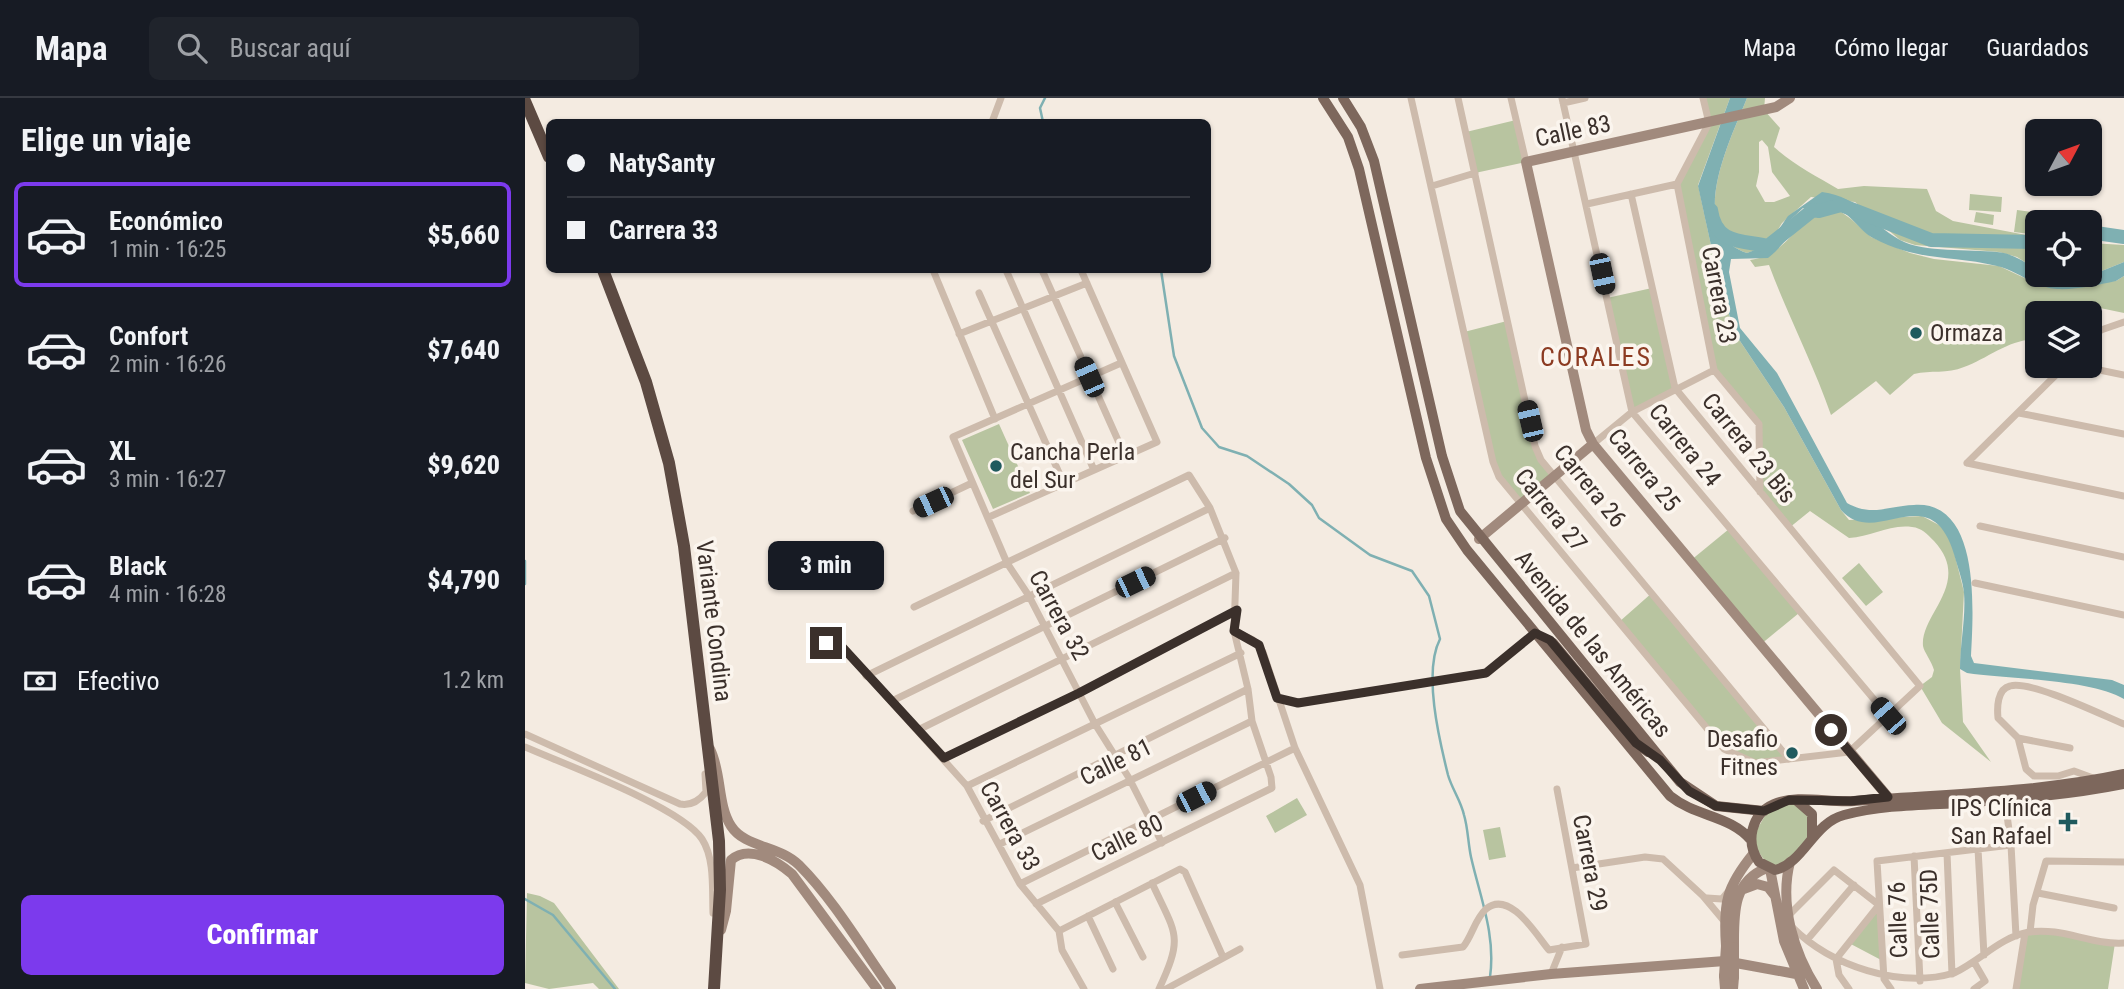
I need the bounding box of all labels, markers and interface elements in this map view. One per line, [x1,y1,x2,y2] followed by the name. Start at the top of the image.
[149,17,639,80] search box
[35,29,107,68] text: Mapa
[173,29,211,67] icon: search
[229,33,351,63] text: Buscar aquí
[1743,34,1796,62] text: Mapa
[1834,34,1948,62] text: Cómo llegar
[1986,34,2089,62] text: Guardados
[1533,109,1613,153] street label: Calle 83
[2025,119,2102,196] north arrow
[2025,119,2102,378] map controls
[21,121,191,159] text: Elige un viaje
[609,148,715,178] text: NatySanty
[25,203,88,266] icon: car
[109,206,223,236] text: Económico
[2025,210,2102,287] button: locate
[609,215,718,245] text: Carrera 33
[427,220,500,250] text: $5,660
[109,236,226,263] text: 1 min · 16:25
[1696,244,1742,346] street label: Carrera 23
[1588,251,1617,297] car
[2025,301,2102,378] button: layers
[25,318,88,381] icon: car
[1930,319,2003,347] place label: Ormaza
[109,321,188,351] text: Confort
[1908,325,1924,341] marker: Ormaza
[427,335,500,365] text: $7,640
[1540,342,1652,372] district label: CORALES
[109,351,226,378] text: 2 min · 16:26
[1071,354,1108,400] car
[1696,387,1802,509] street label: Carrera 23 Bis
[1516,398,1545,444] car
[1643,398,1727,492] street label: Carrera 24
[1602,423,1686,517] street label: Carrera 25
[25,433,88,496] icon: car
[109,436,136,466] text: XL
[1010,438,1135,494] place label: Cancha Perla del Sur
[1548,439,1632,533] street label: Carrera 26
[427,450,500,480] text: $9,620
[988,458,1004,474] marker: Cancha Perla del Sur
[1509,463,1593,557] street label: Carrera 27
[109,466,226,493] text: 3 min · 16:27
[910,484,957,520] car
[690,539,738,703] street label: Variante Condina
[768,542,884,590] callout: 3 min
[1509,545,1677,743] street label: Avenida de las Américas
[25,548,88,611] icon: car
[109,551,167,581] text: Black
[800,552,852,579] text: 3 min
[1112,563,1159,601] car
[427,565,500,595] text: $4,790
[1023,565,1095,665] street label: Carrera 32
[109,581,226,608] text: 4 min · 16:28
[810,627,842,659] route end
[21,662,59,700] icon: cash
[77,666,159,696] text: Efectivo
[442,667,504,694] text: 1.2 km
[1867,693,1910,739] car
[1815,714,1847,746] route start
[1707,725,1778,781] place label: Desafio Fitnes
[1075,733,1157,791] street label: Calle 81
[1784,745,1800,761] marker: Desafio Fitnes
[974,776,1046,876] street label: Carrera 33
[1173,778,1220,816] car
[1950,794,2052,850] place label: IPS Clínica San Rafael
[1086,809,1168,867] street label: Calle 80
[1567,812,1613,914] street label: Carrera 29
[2058,812,2078,832] marker: IPS Clínica San Rafael
[1914,868,1946,960] street label: Calle 75D
[1883,881,1913,959] street label: Calle 76
[21,895,504,975] button: Confirmar

